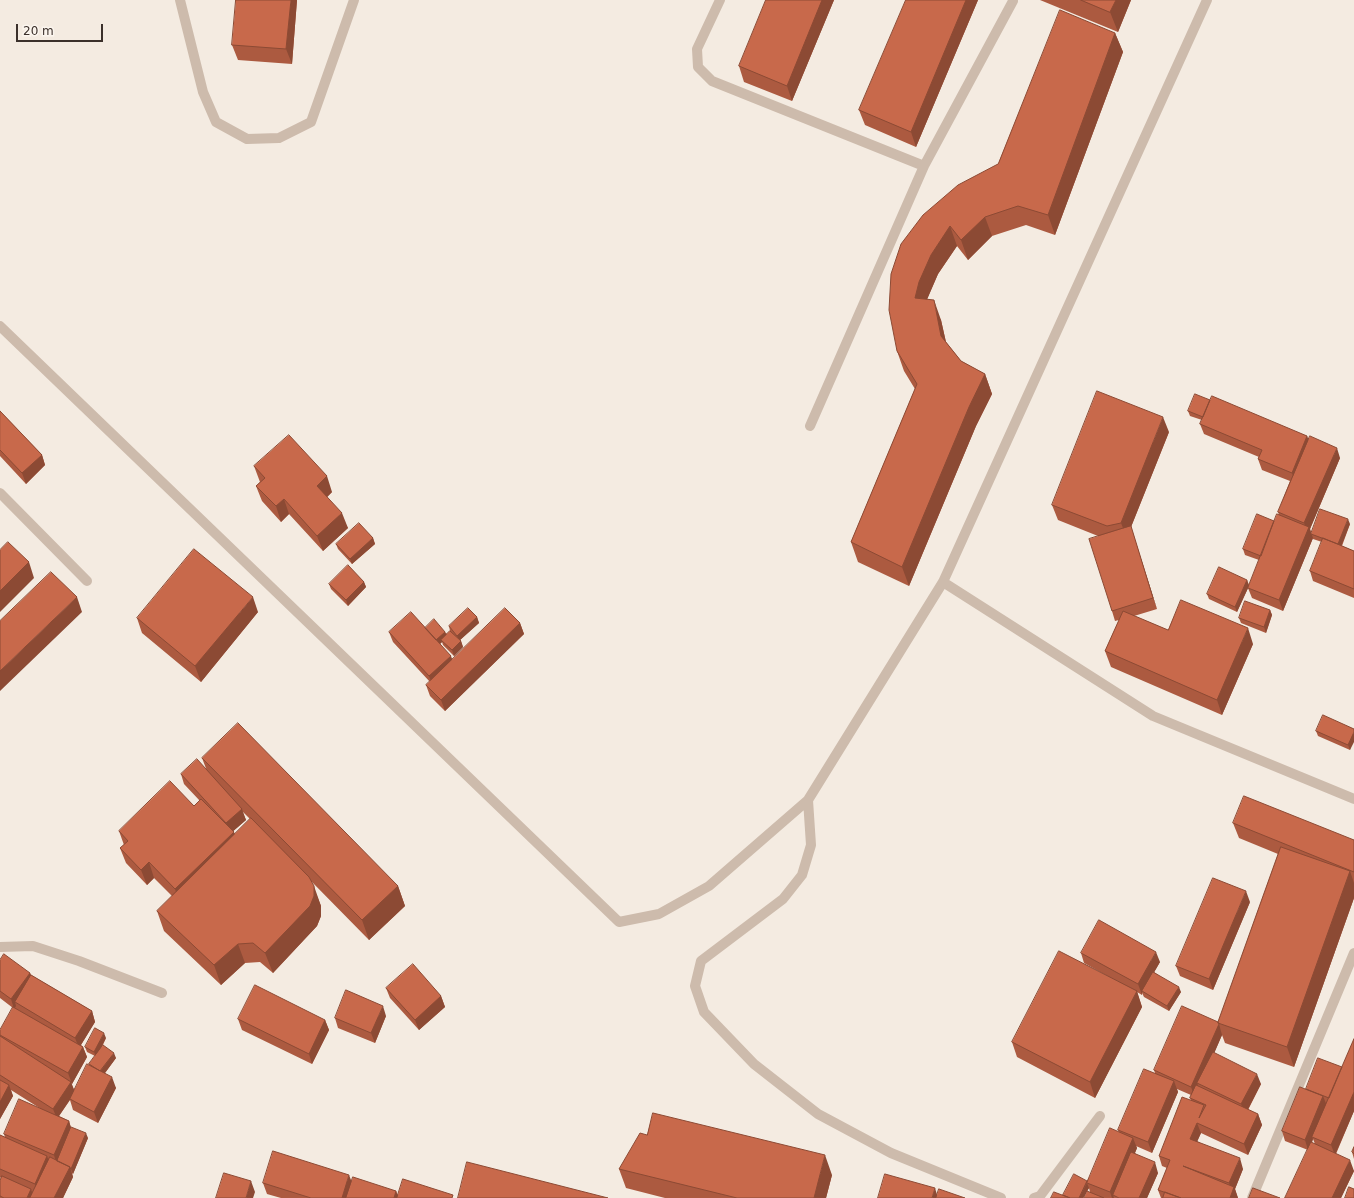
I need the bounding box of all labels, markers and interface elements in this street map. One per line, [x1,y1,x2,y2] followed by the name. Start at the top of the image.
[18,16,105,42] scale bar
[23,24,54,38] text: 20 m

